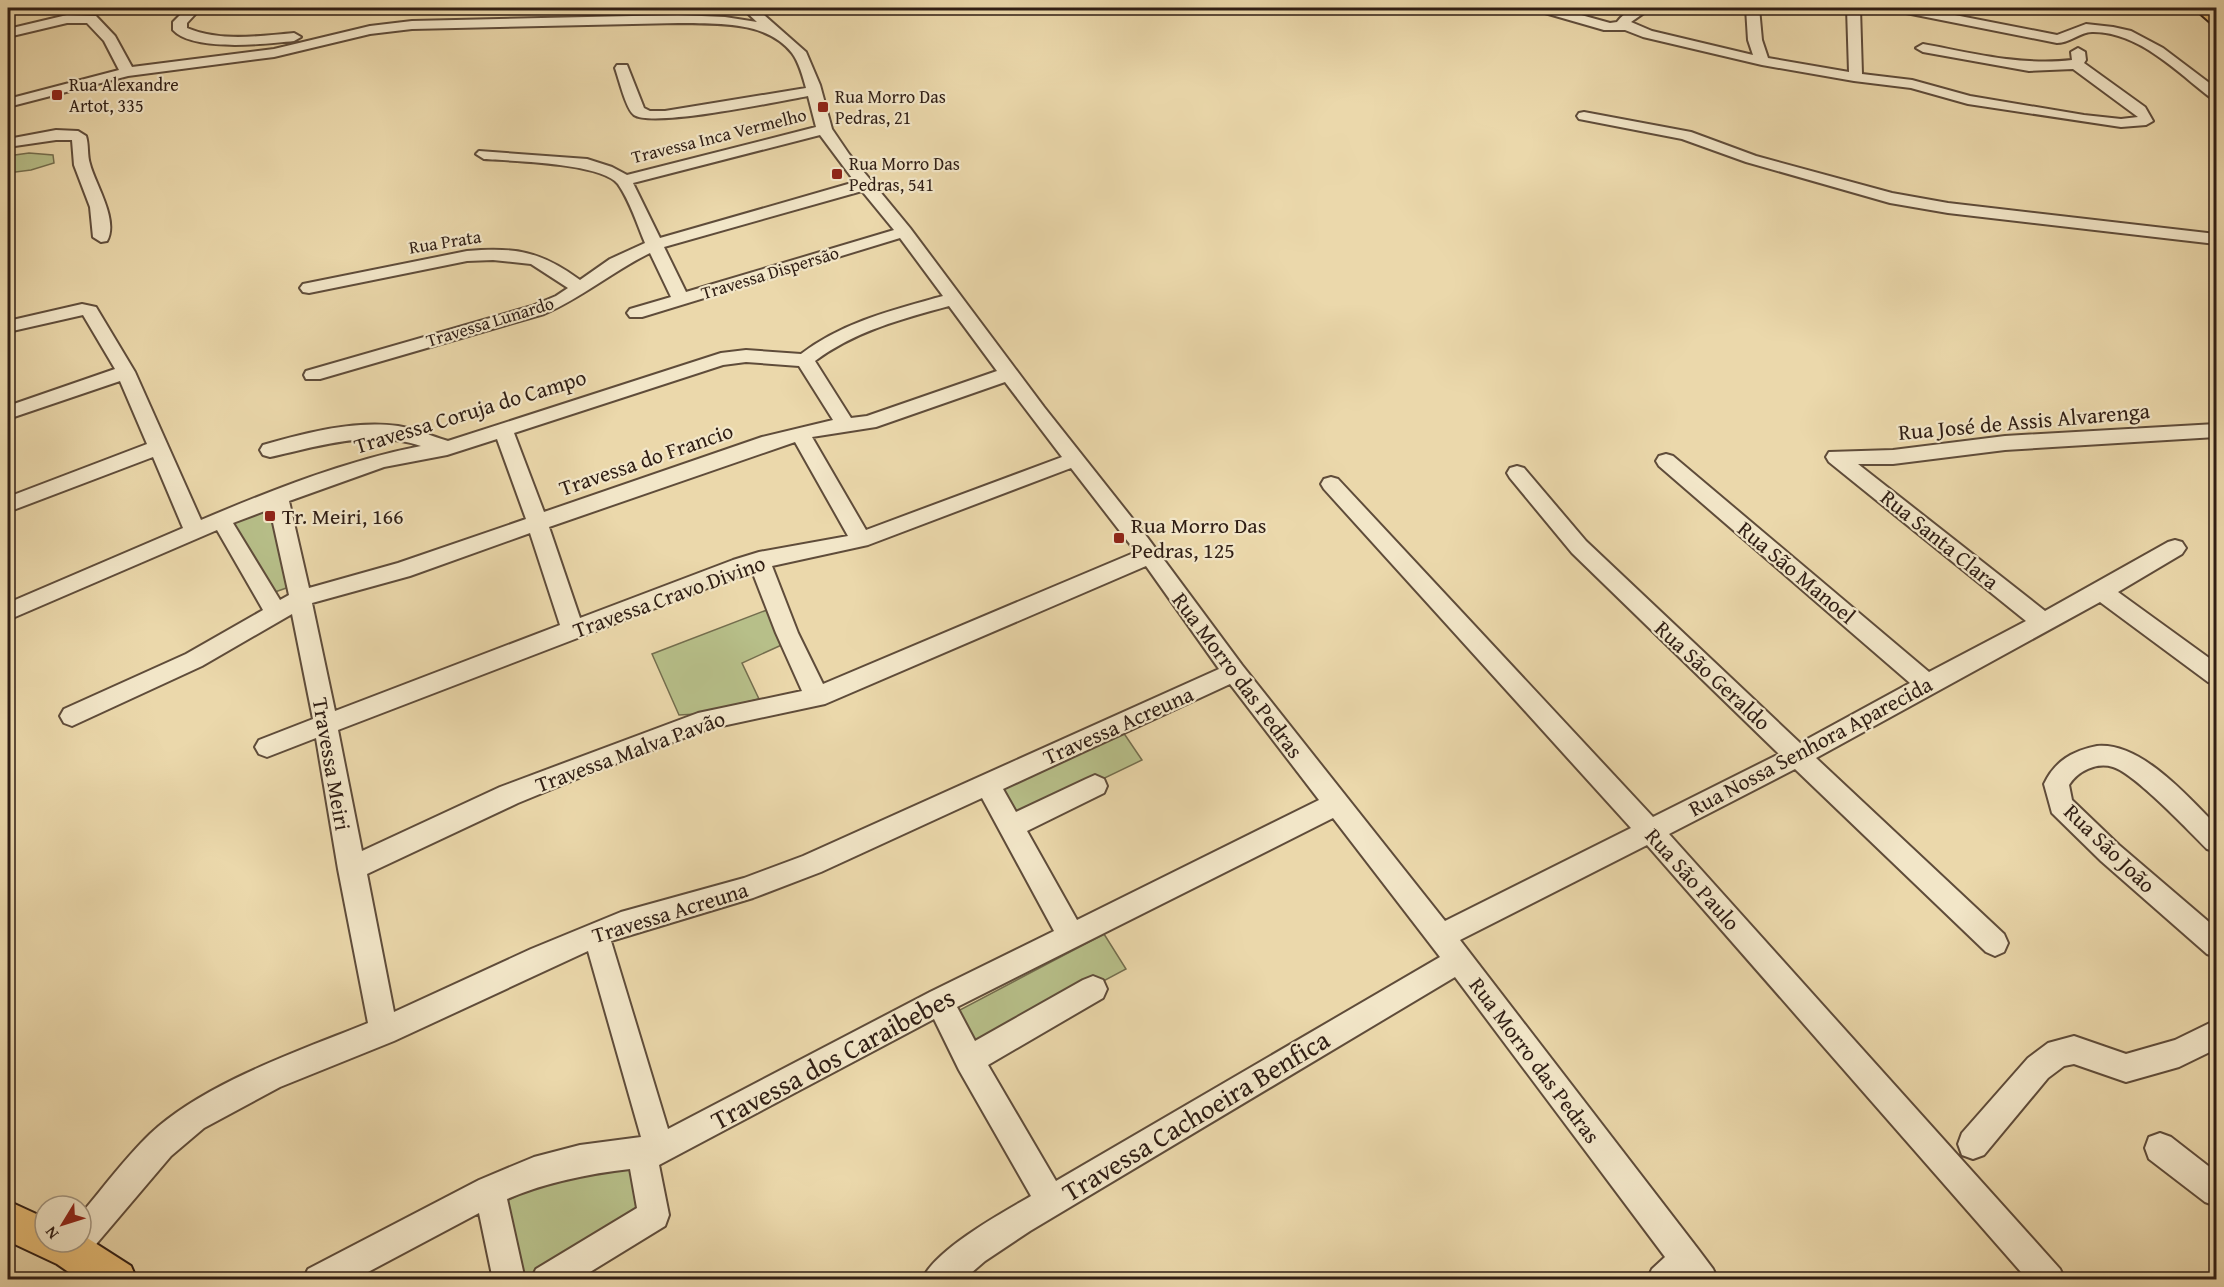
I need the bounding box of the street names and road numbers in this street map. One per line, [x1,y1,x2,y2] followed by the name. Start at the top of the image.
[629,101,809,170] street label: Travessa Inca Vermelho
[407,222,483,261] street label: Rua Prata
[698,239,842,306] street label: Travessa Dispersão
[423,289,557,354] street label: Travessa Lunardo
[350,360,590,462] street label: Travessa Coruja do Campo
[1897,394,2152,448] street label: Rua José de Assis Alvarenga
[555,414,737,504] street label: Travessa do Francio
[1874,481,2007,597] street label: Rua Santa Clara
[1731,513,1863,631] street label: Rua São Manoel
[568,546,770,646] street label: Travessa Cravo Divino
[1165,585,1311,765] street label: Rua Morro das Pedras
[1648,613,1778,737] street label: Rua São Geraldo
[1682,668,1938,824] street label: Rua Nossa Senhora Aparecida
[1038,677,1199,772] street label: Travessa Acreuna
[305,695,359,833] street label: Travessa Meiri
[531,702,729,800] street label: Travessa Malva Pavão
[2057,796,2163,900] street label: Rua São João
[1638,821,1748,937] street label: Rua São Paulo
[588,873,752,951] street label: Travessa Acreuna
[1462,970,1608,1150] street label: Rua Morro das Pedras
[703,977,962,1139] street label: Travessa dos Caraibebes
[1054,1019,1337,1211] street label: Travessa Cachoeira Benfica

